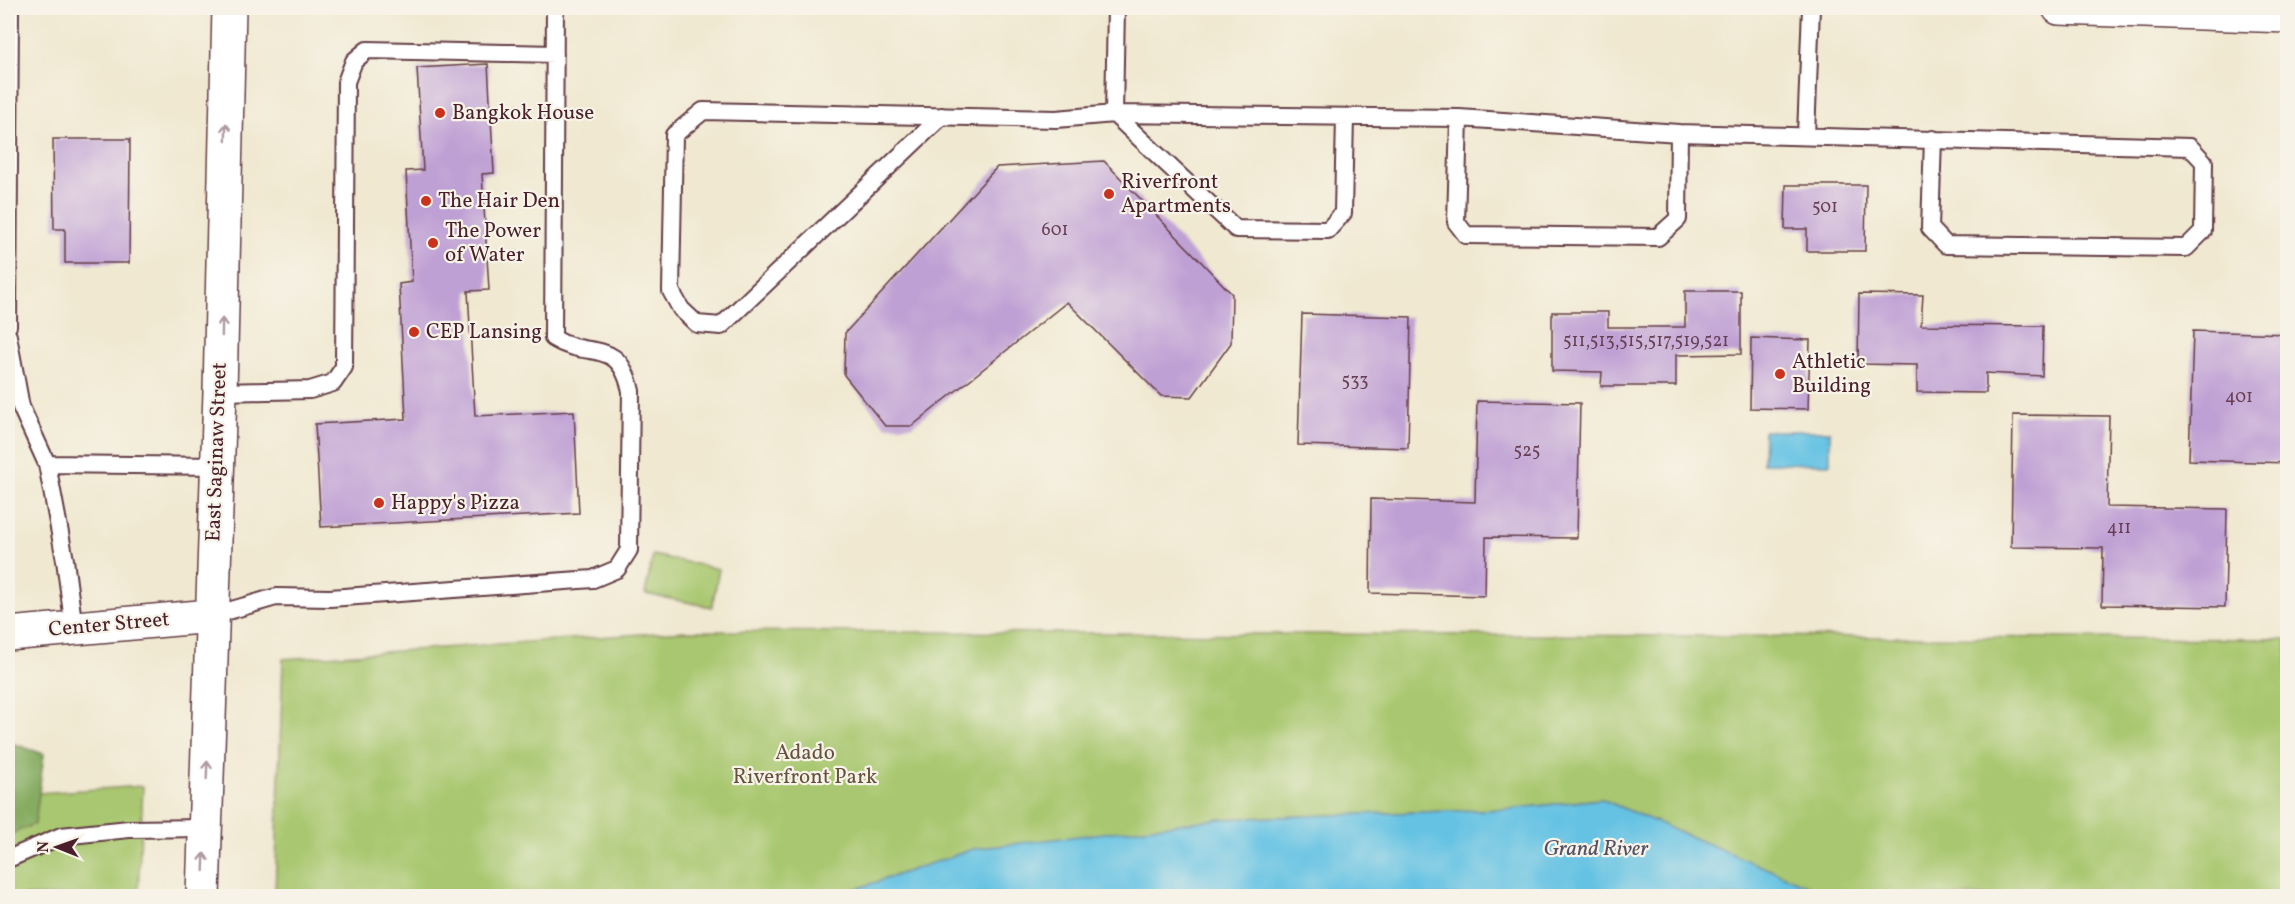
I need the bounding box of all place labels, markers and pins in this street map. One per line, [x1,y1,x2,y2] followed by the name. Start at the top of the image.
[452,99,594,128] place label: Bangkok House
[433,106,447,120] marker: Bangkok House
[1121,168,1231,221] place label: Riverfront Apartments
[438,187,560,216] place label: The Hair Den
[1102,187,1116,201] marker: Riverfront Apartments
[419,194,433,208] marker: The Hair Den
[445,217,541,270] place label: The Power of Water
[426,236,440,250] marker: The Power of Water
[426,318,542,347] place label: CEP Lansing
[407,325,421,339] marker: CEP Lansing
[1792,348,1871,401] place label: Athletic Building
[1773,367,1787,381] marker: Athletic Building
[391,489,520,518] place label: Happy's Pizza
[372,496,386,510] marker: Happy's Pizza

